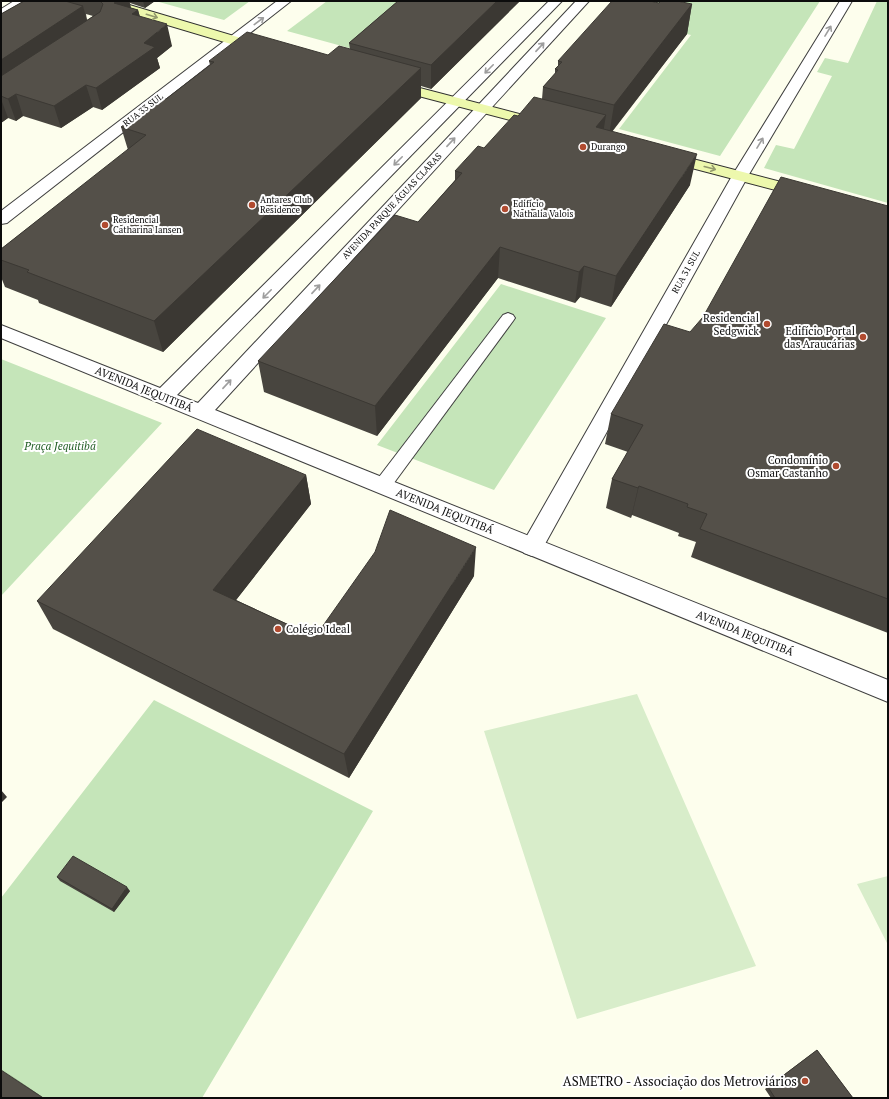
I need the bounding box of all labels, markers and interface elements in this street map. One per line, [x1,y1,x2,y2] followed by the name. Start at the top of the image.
[146,13,158,21] one-way arrow
[253,17,264,25] one-way arrow
[824,26,832,37] one-way arrow
[535,42,544,52] one-way arrow
[484,64,494,74] one-way arrow
[121,91,165,129] street label: RUA 33 SUL
[447,136,456,147] one-way arrow
[757,137,765,149] one-way arrow
[591,141,626,153] place label: Durango
[578,142,588,152] marker: Durango
[339,150,445,262] street label: AVENIDA PARQUE ÁGUAS CLARAS
[393,156,403,166] one-way arrow
[703,165,716,172] one-way arrow
[260,194,312,216] place label: Antares Club Residence
[513,198,574,220] place label: Edifício Nathalia Valois
[247,200,257,210] marker: Antares Club Residence
[500,204,510,214] marker: Edifício Nathalia Valois
[113,214,182,236] place label: Residencial Catharina Iansen
[100,220,110,230] marker: Residencial Catharina Iansen
[669,248,703,296] street label: RUA 31 SUL
[311,284,321,294] one-way arrow
[262,289,272,299] one-way arrow
[703,311,759,338] place label: Residencial Sedgwick
[762,319,772,329] marker: Residencial Sedgwick
[784,324,855,351] place label: Edifício Portal das Araucárias
[858,332,868,342] marker: Edifício Portal das Araucárias
[93,363,195,415] street label: AVENIDA JEQUITIBÁ
[222,379,232,389] one-way arrow
[23,439,96,454] park label: Praça Jequitibá
[747,453,828,480] place label: Condomínio Osmar Castanho
[831,461,841,471] marker: Condomínio Osmar Castanho
[394,485,496,537] street label: AVENIDA JEQUITIBÁ
[694,607,796,659] street label: AVENIDA JEQUITIBÁ
[286,622,350,636] place label: Colégio Ideal
[273,624,283,634] marker: Colégio Ideal
[563,1072,797,1090] place label: ASMETRO - Associação dos Metroviários
[800,1076,810,1086] marker: ASMETRO - Associação dos Metroviários

